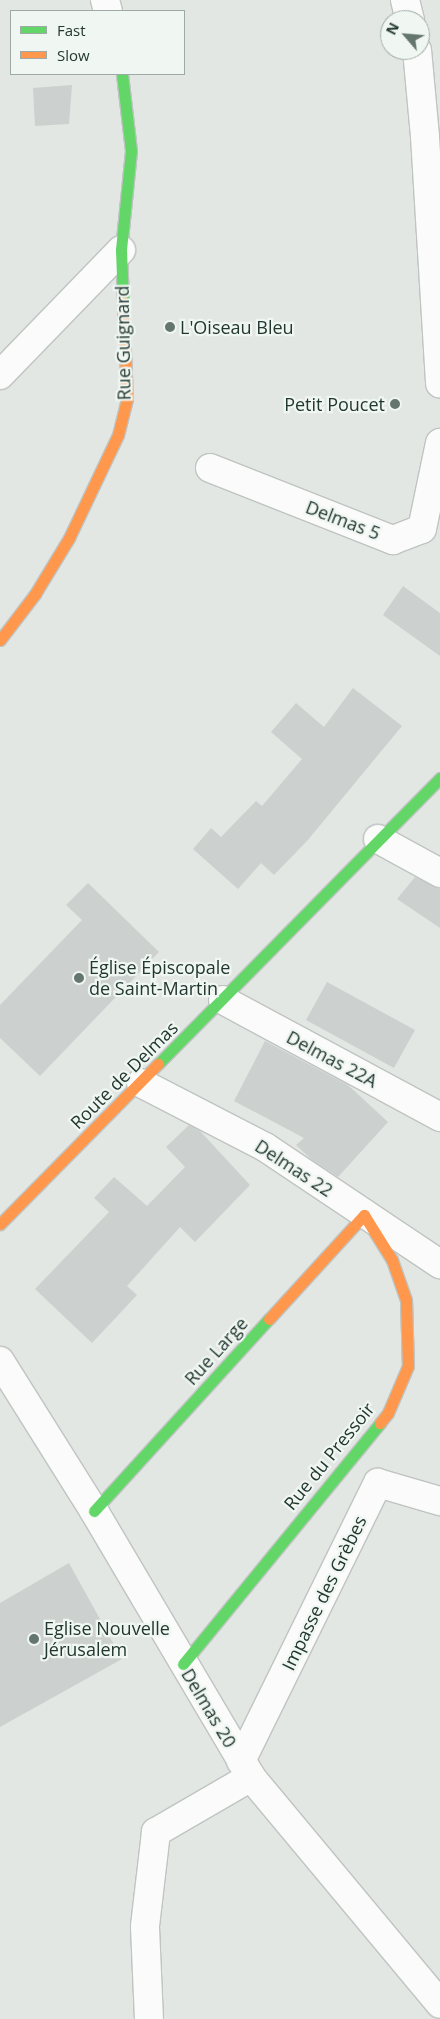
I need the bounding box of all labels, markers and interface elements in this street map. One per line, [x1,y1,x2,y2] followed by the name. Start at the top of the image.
[10,10,185,75] legend
[380,10,430,60] north arrow
[381,19,403,38] text: N
[57,20,86,40] text: Fast
[57,45,90,65] text: Slow
[111,285,135,401] street label: Rue Guignard
[180,316,294,338] place label: L'Oiseau Bleu
[164,321,176,333] marker: L'Oiseau Bleu
[284,393,385,415] place label: Petit Poucet
[389,398,401,410] marker: Petit Poucet
[303,496,383,544] street label: Delmas 5
[89,957,230,1000] place label: Église Épiscopale de Saint-Martin
[73,972,85,984] marker: Église Épiscopale de Saint-Martin
[66,1017,182,1133] street label: Route de Delmas
[283,1026,381,1092] street label: Delmas 22A
[251,1135,337,1201] street label: Delmas 22
[180,1313,252,1389] street label: Rue Large
[279,1398,379,1514] street label: Rue du Pressoir
[277,1512,371,1674] street label: Impasse des Grèbes
[44,1618,170,1660] place label: Eglise Nouvelle Jérusalem
[28,1633,40,1645] marker: Eglise Nouvelle Jérusalem
[177,1665,241,1751] street label: Delmas 20

